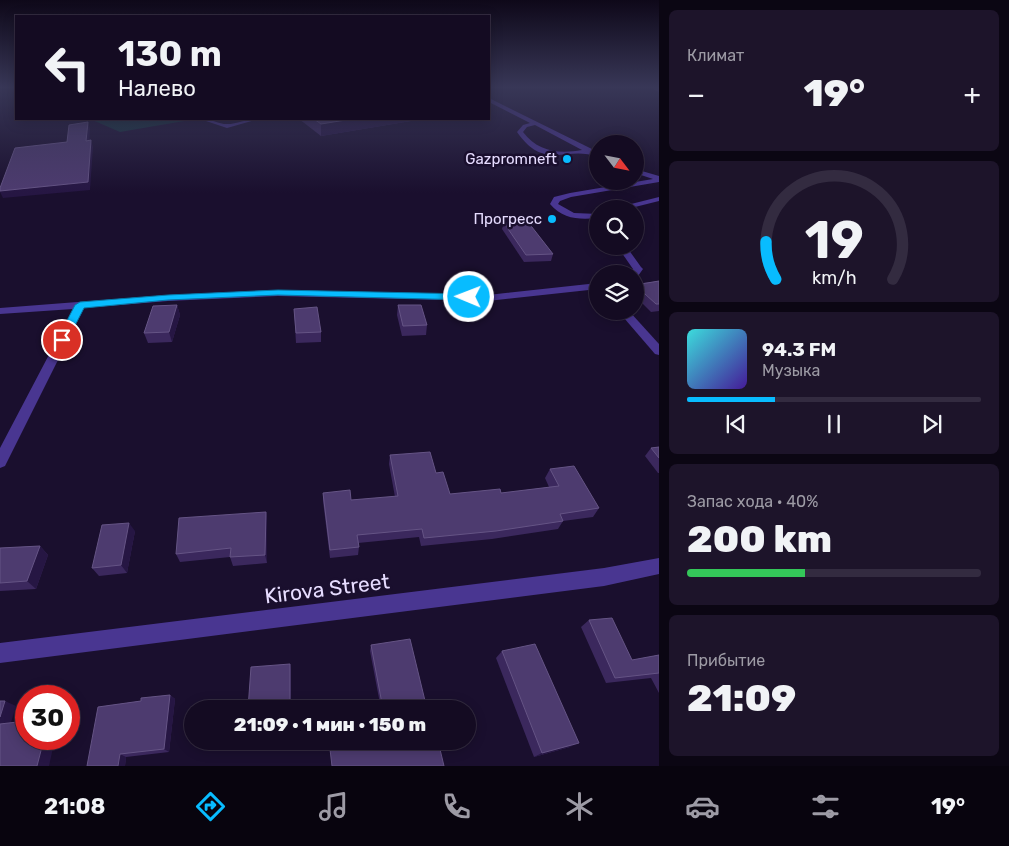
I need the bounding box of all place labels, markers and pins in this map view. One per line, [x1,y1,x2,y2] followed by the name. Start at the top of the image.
[465,150,557,168] place label: Gazpromneft
[561,153,573,165] marker: Gazpromneft
[473,210,542,228] place label: Прогресс
[546,213,558,225] marker: Прогресс
[41,319,83,361] pin

